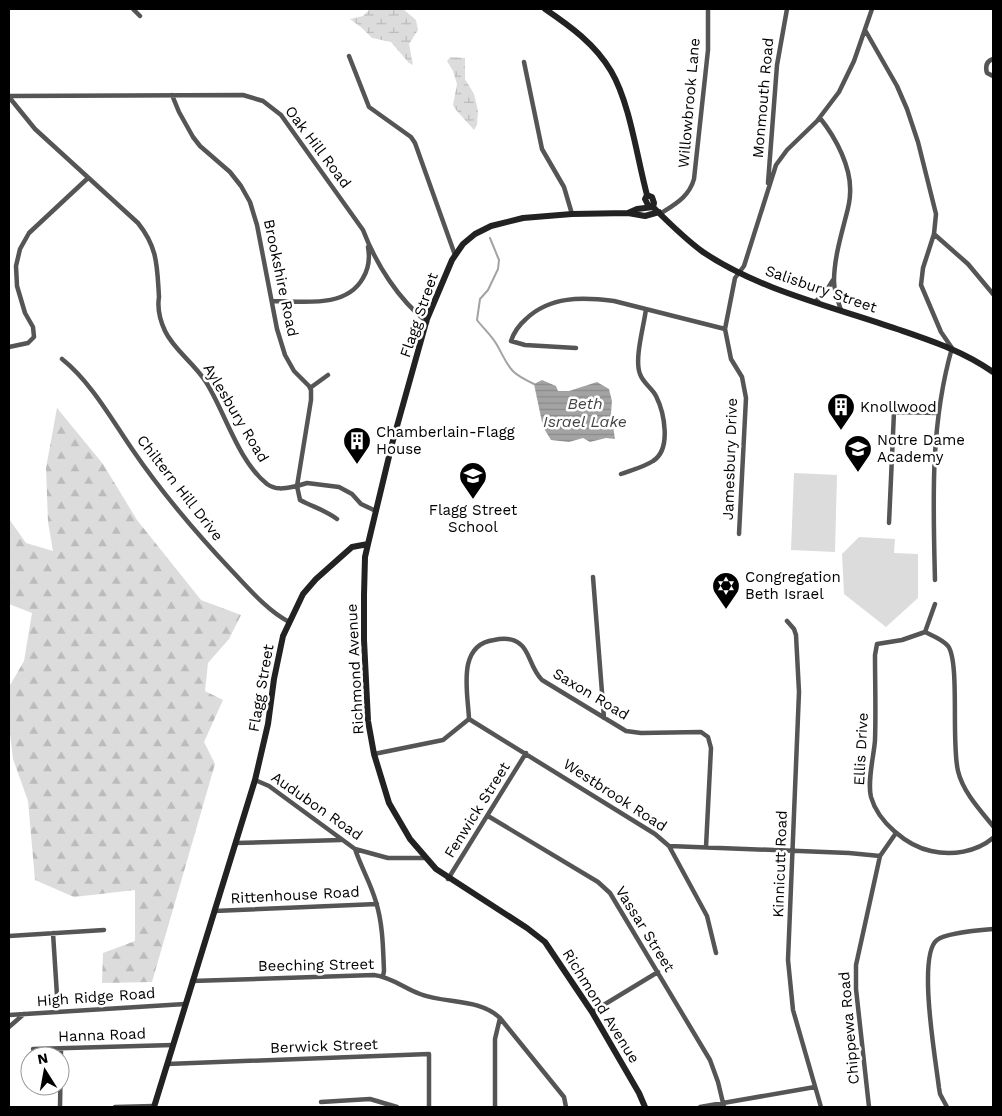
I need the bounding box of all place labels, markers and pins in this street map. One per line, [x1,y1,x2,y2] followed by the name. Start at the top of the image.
[826,392,856,431] building icon: Knollwood
[860,398,937,416] place label: Knollwood
[376,423,515,458] place label: Chamberlain-Flagg House
[342,426,372,465] building icon: Chamberlain-Flagg House
[877,431,965,466] place label: Notre Dame Academy
[843,434,873,473] school or university icon: Notre Dame Academy
[458,461,488,500] school or university icon: Flagg Street School
[429,501,518,536] place label: Flagg Street School
[745,568,841,603] place label: Congregation Beth Israel
[711,571,741,610] synagogue icon: Congregation Beth Israel

